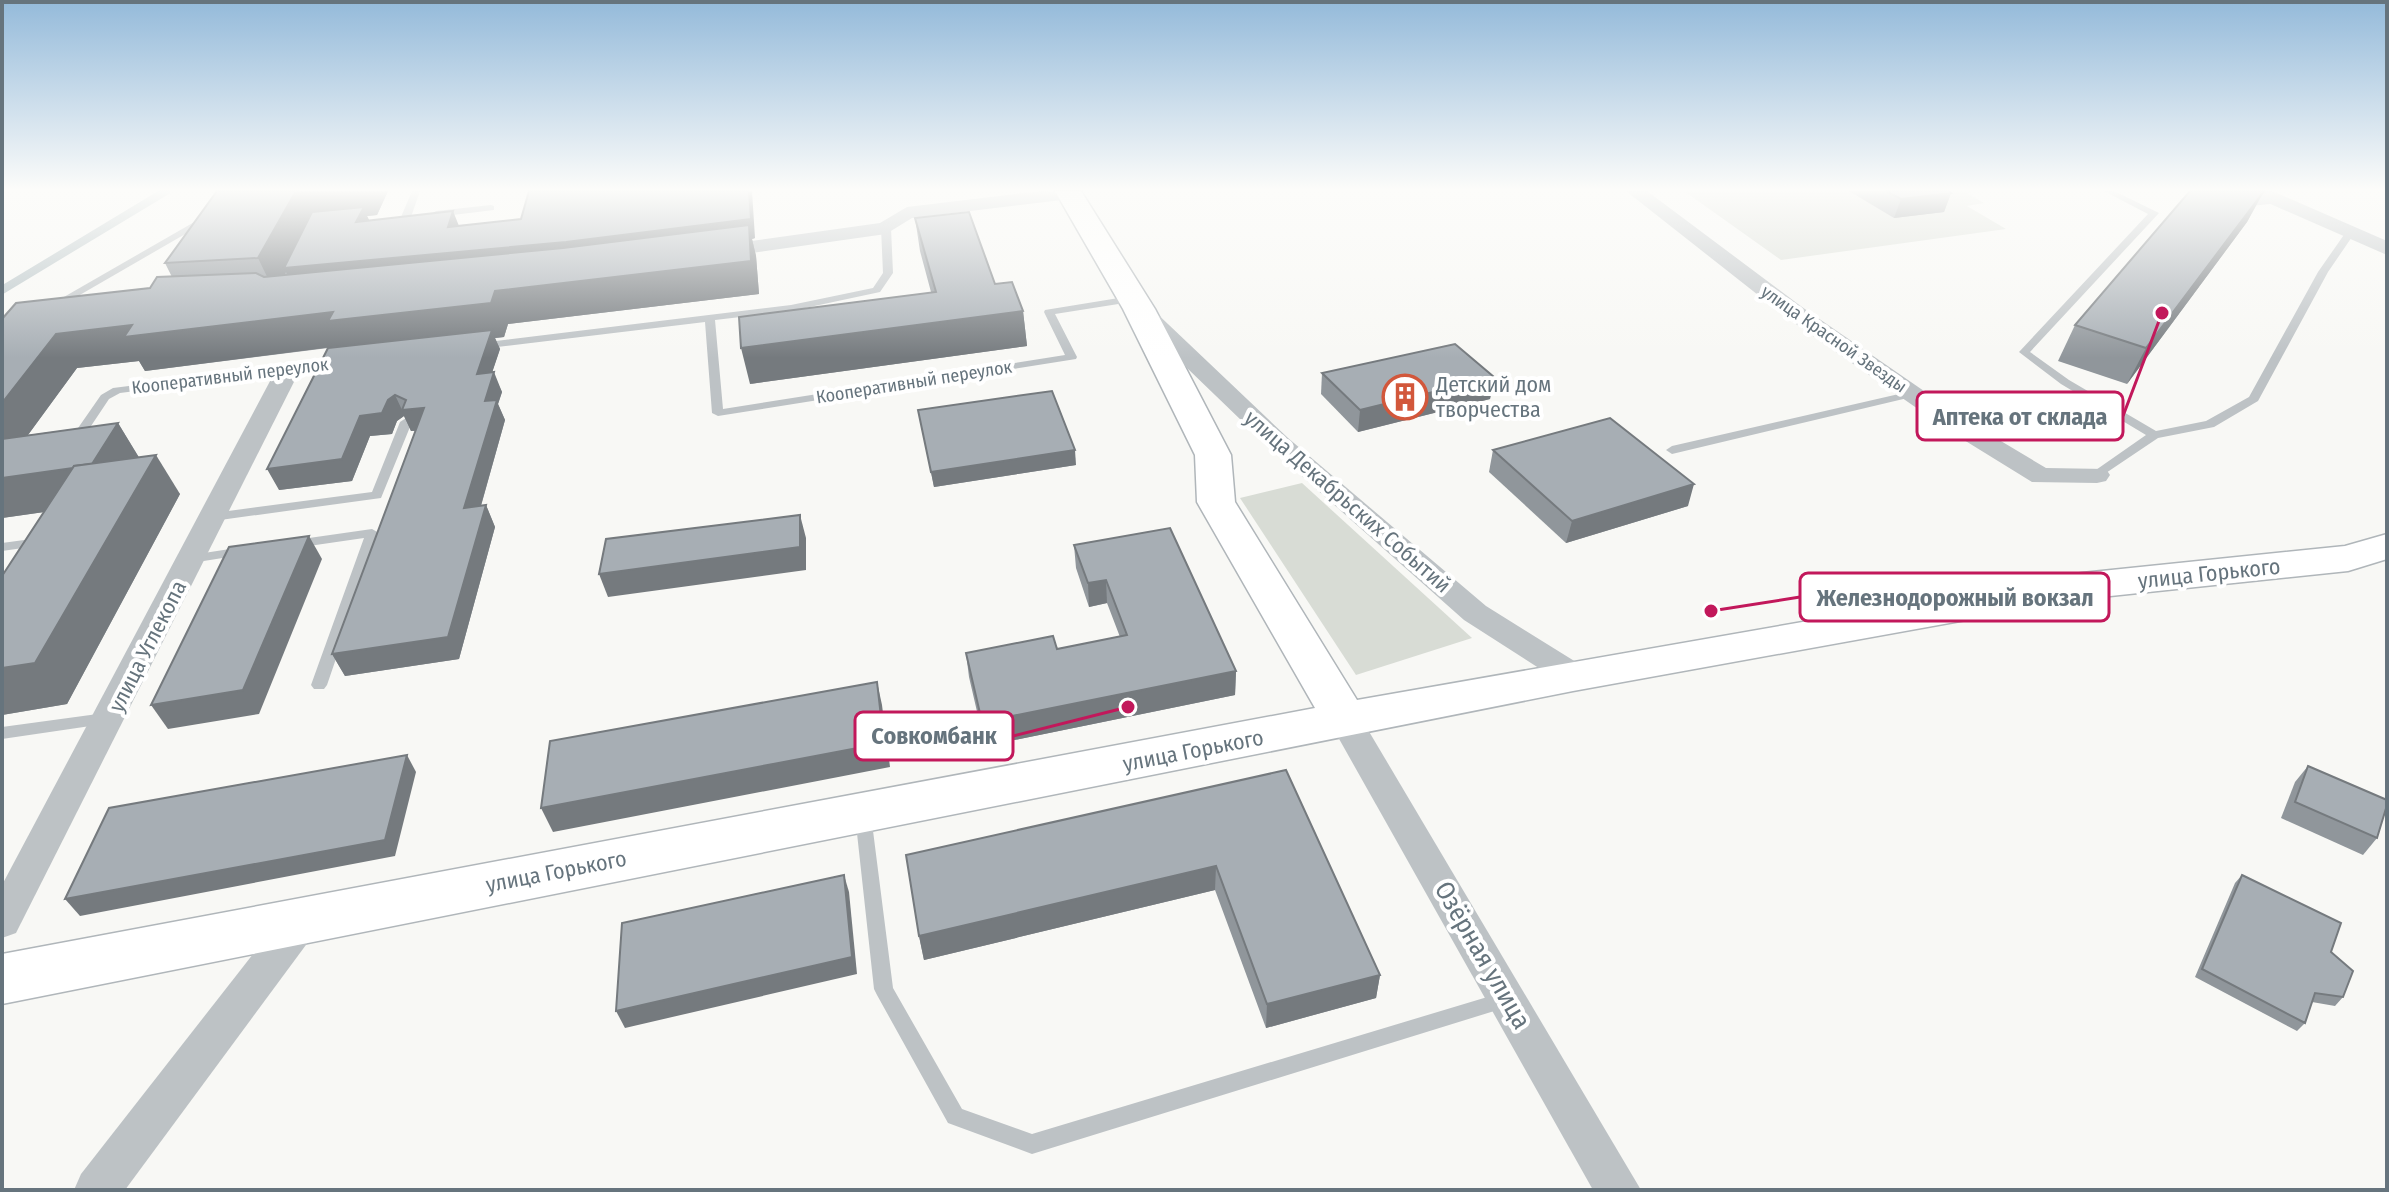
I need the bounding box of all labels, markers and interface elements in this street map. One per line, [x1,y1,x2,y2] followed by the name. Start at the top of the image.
[1757,280,1911,398] street label: улица Красной Звезды
[130,353,330,399] street label: Кооперативный переулок
[815,356,1014,408] street label: Кооперативный переулок
[1435,371,1552,423] place label: Детский дом творчества
[1381,373,1429,421] building icon: Детский дом творчества
[1917,392,2123,440] callout: Аптека от склада
[1932,403,2107,431] text: Аптека от склада
[1239,404,1456,598] street label: улица Декабрьских Событий
[2137,553,2282,594] street label: улица Горького
[1800,573,2109,621] callout: Железнодорожный вокзал
[103,576,192,717] street label: улица Углекопа
[1815,584,2094,612] text: Железнодорожный вокзал
[855,712,1013,760] callout: Совкомбанк
[871,722,998,750] text: Совкомбанк
[1120,724,1266,777] street label: улица Горького
[483,845,629,898] street label: улица Горького
[1428,876,1537,1034] street label: Озёрная улица

